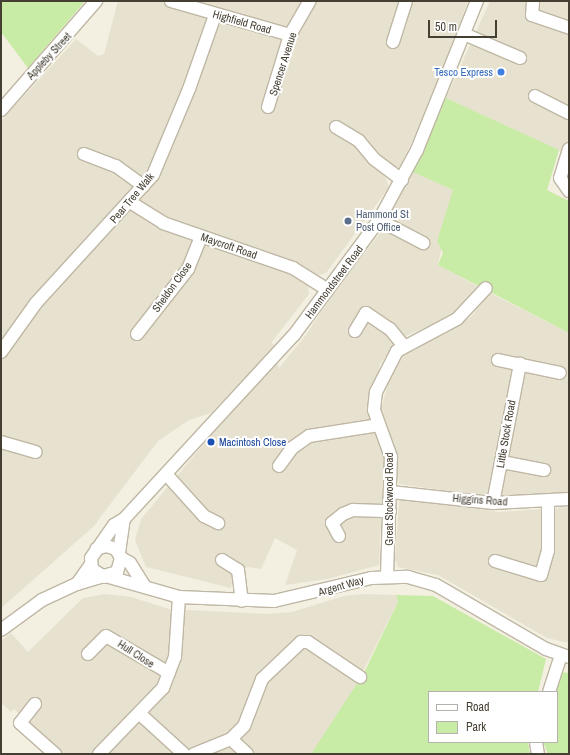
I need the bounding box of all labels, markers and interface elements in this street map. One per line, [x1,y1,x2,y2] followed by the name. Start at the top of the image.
[211,7,273,37] street label: Highfield Road
[430,12,499,38] scale bar
[435,19,457,35] text: 50 m
[24,30,74,82] street label: Appleby Street
[266,30,300,98] street label: Spencer Avenue
[434,65,493,79] place label: Tesco Express
[496,67,506,77] marker: Tesco Express
[107,170,157,226] street label: Pear Tree Walk
[356,208,409,234] place label: Hammond St Post Office
[343,216,353,226] marker: Hammond St Post Office
[199,230,259,262] street label: Maycroft Road
[302,243,366,321] street label: Hammondstreet Road
[149,259,195,315] street label: Sheldon Close
[494,399,518,469] street label: Little Stock Road
[219,435,286,449] place label: Macintosh Close
[206,437,216,447] marker: Macintosh Close
[382,452,396,546] street label: Great Stockwood Road
[452,491,508,509] street label: Higgins Road
[317,573,365,599] street label: Argent Way
[115,637,157,671] street label: Hull Close
[428,691,558,743] legend
[466,699,490,715] text: Road
[466,719,486,735] text: Park

